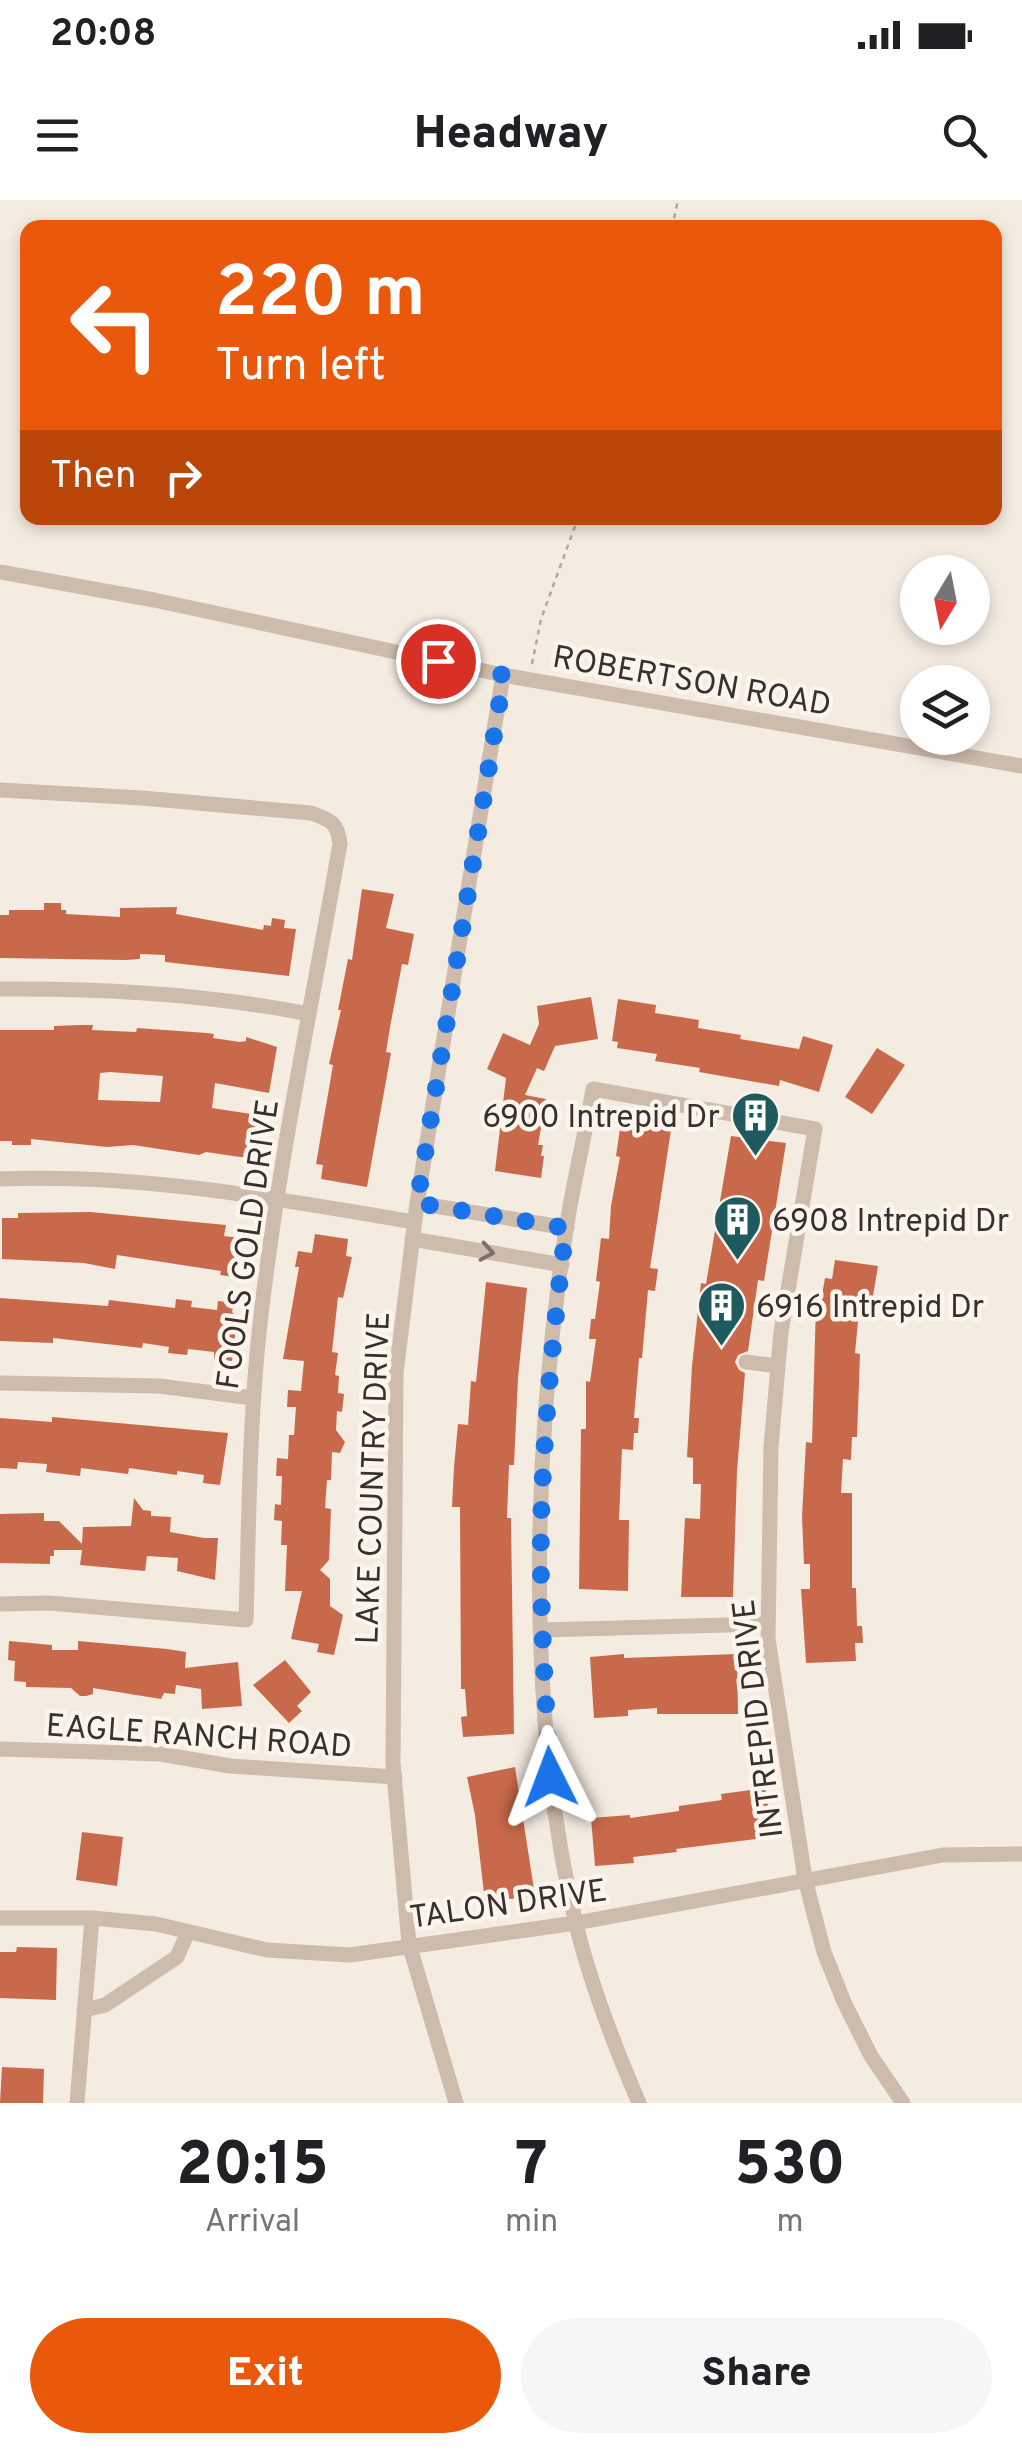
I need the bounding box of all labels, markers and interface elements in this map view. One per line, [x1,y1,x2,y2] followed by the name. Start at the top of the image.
[50,11,156,60] text: 20:08
[414,107,608,164] text: Headway
[30,108,85,163] icon: menu
[937,108,992,163] icon: search
[215,252,425,341] text: 220 m
[50,260,180,390] icon: left
[215,339,386,396] text: Turn left
[156,450,211,505] icon: right
[50,453,136,502] text: Then
[900,555,990,645] north arrow
[900,555,990,755] map controls
[396,619,481,704] pin
[411,634,466,689] icon: arrive
[549,639,834,727] street label: ROBERTSON ROAD
[900,665,990,755] button: layers
[729,1090,781,1158] building icon: 6900 Intrepid Dr
[210,1097,290,1392] street label: FOOLS GOLD DRIVE
[482,1099,720,1139] place label: 6900 Intrepid Dr
[711,1194,763,1262] building icon: 6908 Intrepid Dr
[772,1203,1009,1243] place label: 6908 Intrepid Dr
[478,1241,495,1262] one-way arrow
[695,1280,747,1348] building icon: 6916 Intrepid Dr
[756,1289,984,1329] place label: 6916 Intrepid Dr
[349,1311,401,1645] street label: LAKE COUNTRY DRIVE
[726,1597,794,1840] street label: INTREPID DRIVE
[44,1707,353,1769] street label: EAGLE RANCH ROAD
[498,1725,602,1829] position arrow
[407,1872,610,1940] street label: TALON DRIVE
[176,2130,329,2206] text: 20:15
[515,2130,548,2206] text: 7
[735,2130,846,2206] text: 530
[205,2203,300,2243] text: Arrival
[505,2203,558,2243] text: min
[777,2203,804,2243] text: m
[30,2318,501,2433] button: Exit
[521,2318,992,2433] button: Share

